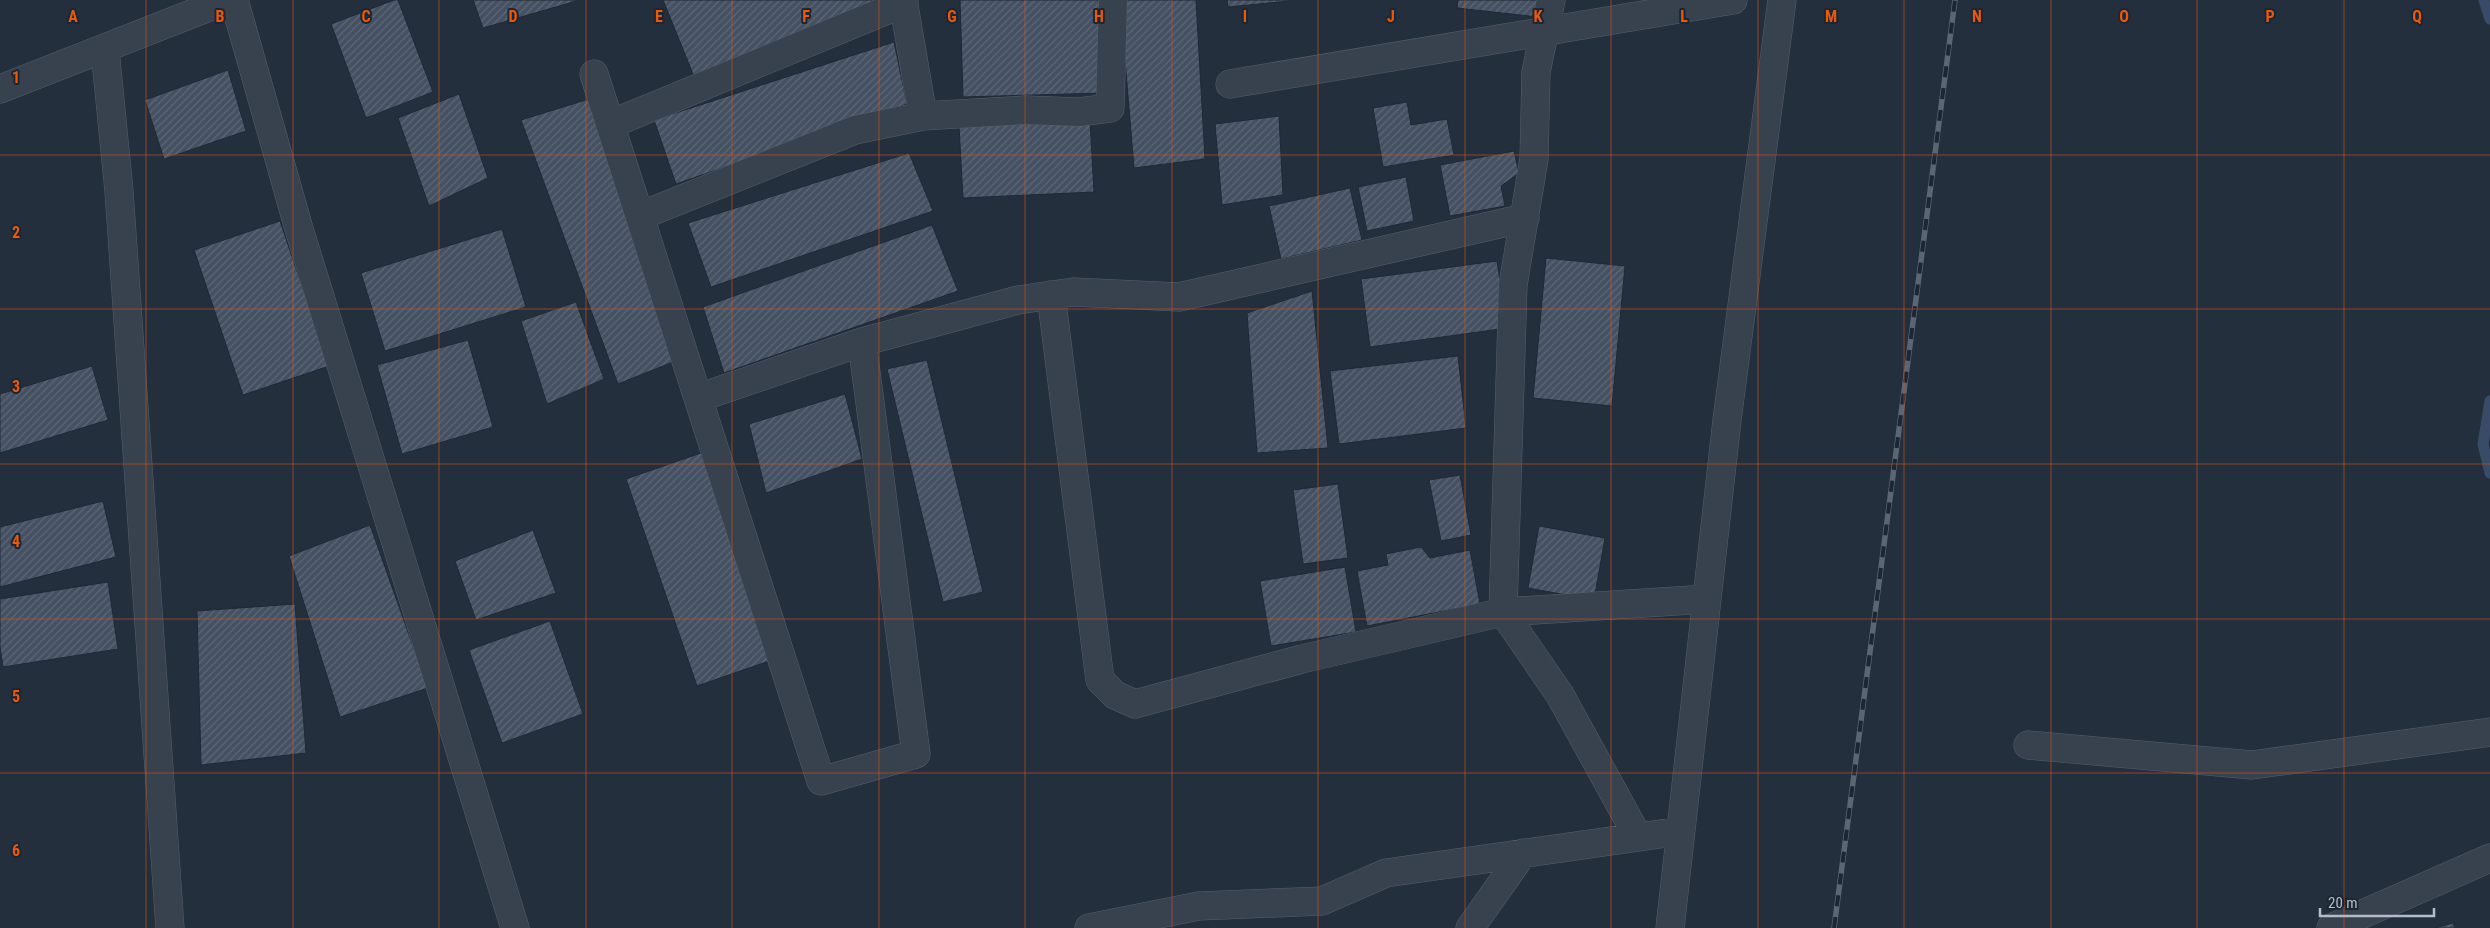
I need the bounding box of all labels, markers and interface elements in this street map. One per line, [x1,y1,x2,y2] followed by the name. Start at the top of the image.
[68,7,78,26] text: A
[216,7,225,26] text: B
[361,7,371,26] text: C
[508,7,518,26] text: D
[655,7,663,26] text: E
[802,7,810,26] text: F
[947,7,957,26] text: G
[1094,7,1104,26] text: H
[1243,7,1247,26] text: I
[1387,7,1395,26] text: J
[1534,7,1543,26] text: K
[1680,7,1688,26] text: L
[1825,7,1837,26] text: M
[1972,7,1982,26] text: N
[2119,7,2129,26] text: O
[2265,7,2275,26] text: P
[2412,7,2422,26] text: Q
[12,68,20,87] text: 1
[12,223,20,242] text: 2
[12,377,20,396] text: 3
[12,532,20,551] text: 4
[12,687,20,706] text: 5
[12,841,20,860] text: 6
[2320,886,2434,918] scale bar
[2328,894,2358,912] text: 20 m

